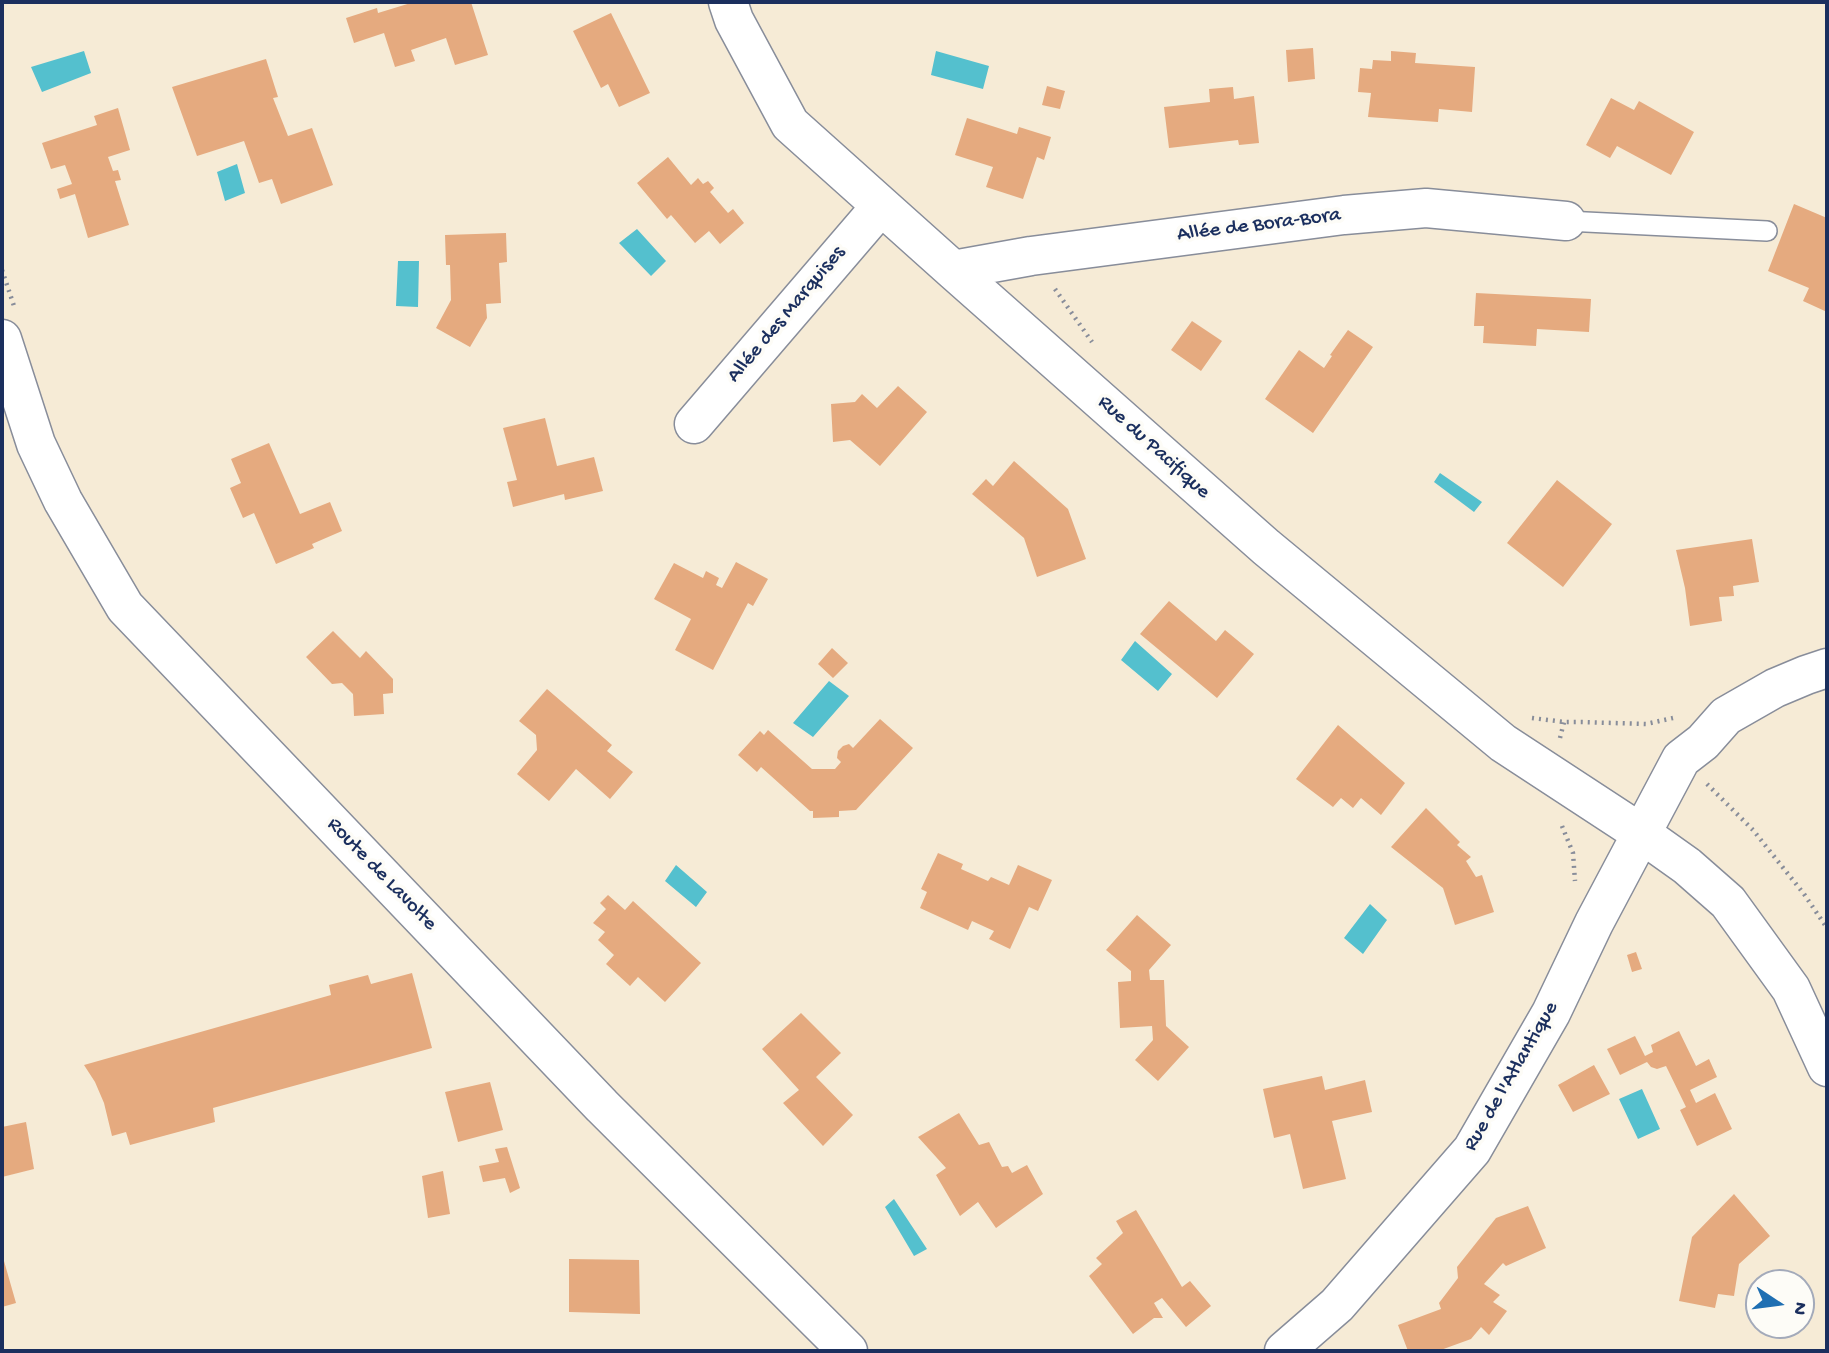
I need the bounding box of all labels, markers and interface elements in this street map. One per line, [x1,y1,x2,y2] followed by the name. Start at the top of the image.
[1176,203,1342,249] street label: Allée de Bora-Bora
[722,241,852,389] street label: Allée des Marquises
[1091,391,1215,505] street label: Rue du Pacifique
[321,813,441,937] street label: Route de Lavolte
[1459,998,1565,1156] street label: Rue de l'Atlantique
[1745,1269,1815,1339] north arrow
[1786,1300,1812,1317] text: N

